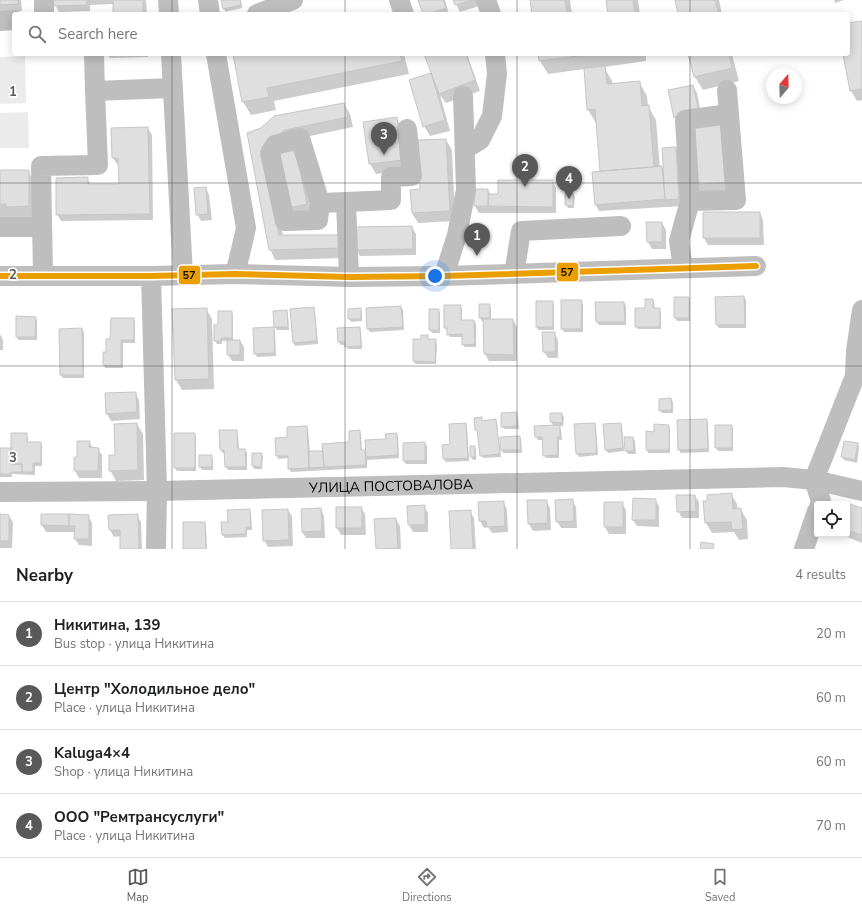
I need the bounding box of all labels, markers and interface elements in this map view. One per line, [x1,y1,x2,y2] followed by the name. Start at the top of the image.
[12,12,850,56] search box
[26,23,48,45] icon: search
[58,24,138,44] text: Search here
[766,68,802,104] north arrow
[9,83,17,101] text: 1
[371,122,397,155] pin: 3
[512,154,538,187] pin: 2
[556,166,582,199] pin: 4
[464,223,490,256] pin: 1
[556,262,579,282] line badge: 57
[178,265,201,285] line badge: 57
[560,265,574,280] text: 57
[9,266,17,284] text: 2
[425,266,445,286] your location
[182,268,196,283] text: 57
[9,449,17,467] text: 3
[308,474,473,497] street label: УЛИЦА ПОСТОВАЛОВА
[814,501,850,537] map controls
[814,501,850,537] button: locate
[16,564,73,587] text: Nearby
[795,566,846,584] text: 4 results
[54,615,161,635] text: Никитина, 139
[25,625,33,643] text: 1
[816,625,846,643] text: 20 m
[54,635,214,653] text: Bus stop · улица Никитина
[54,679,255,699] text: Центр "Холодильное дело"
[25,689,33,707] text: 2
[816,689,846,707] text: 60 m
[54,699,195,717] text: Place · улица Никитина
[54,743,130,763] text: Kaluga4×4
[25,753,33,771] text: 3
[816,753,846,771] text: 60 m
[54,763,193,781] text: Shop · улица Никитина
[54,807,224,827] text: ООО "Ремтрансуслуги"
[25,817,33,835] text: 4
[816,817,846,835] text: 70 m
[54,827,195,845] text: Place · улица Никитина
[127,866,149,905] tab: Map
[402,866,452,905] tab: Directions
[705,866,735,905] tab: Saved

